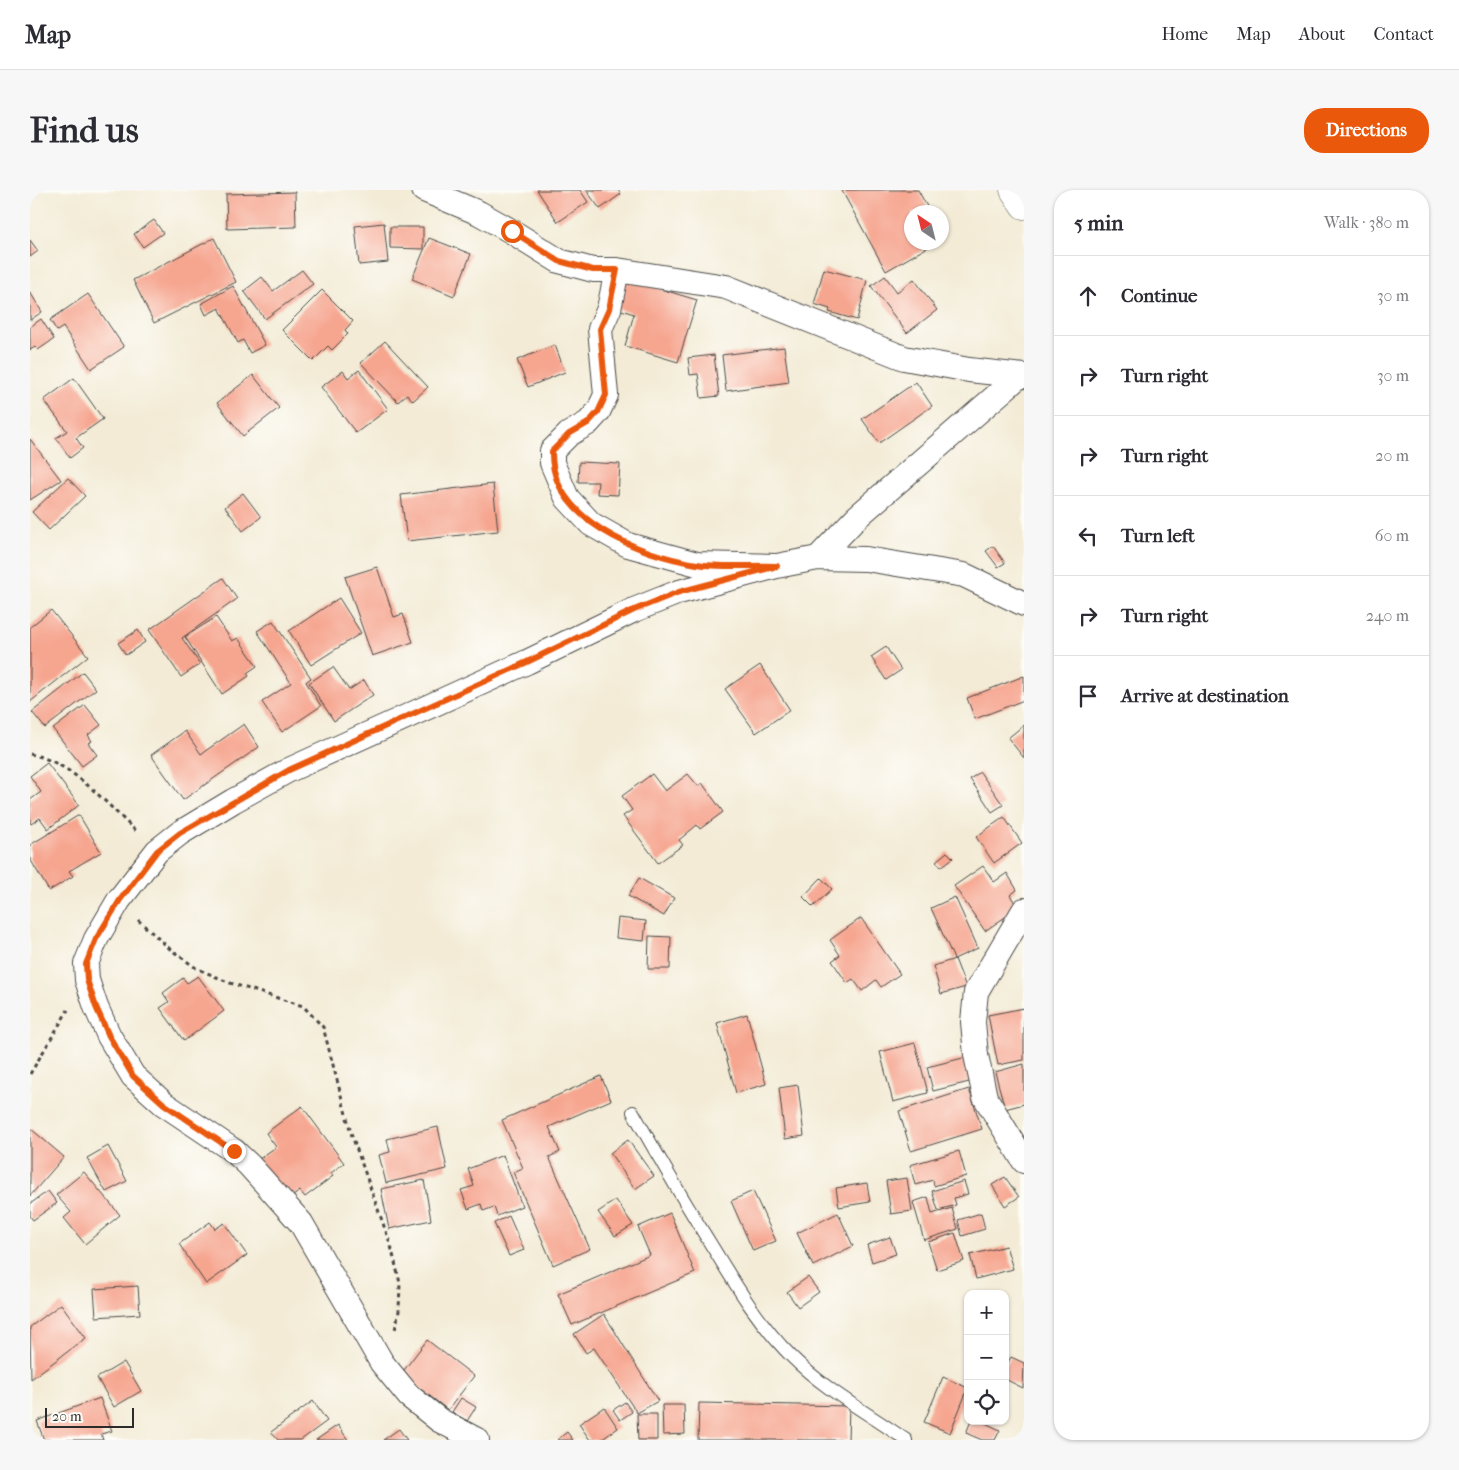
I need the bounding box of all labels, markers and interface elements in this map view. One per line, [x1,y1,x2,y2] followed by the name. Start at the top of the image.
[25,21,71,49] text: Map
[1161,24,1208,45] text: Home
[1236,24,1271,45] text: Map
[1299,24,1345,45] text: About
[1373,24,1434,45] text: Contact
[1304,108,1429,153] button: Directions
[30,110,139,151] text: Find us
[904,205,949,250] north arrow
[1074,211,1123,235] text: 5 min
[1324,213,1409,232] text: Walk · 380 m
[501,220,524,243] route start
[1074,282,1102,310] icon: ahead
[1121,285,1197,307] text: Continue
[1377,286,1409,305] text: 30 m
[1074,362,1102,390] icon: right
[1121,365,1208,387] text: Turn right
[1377,366,1409,385] text: 30 m
[1074,442,1102,470] icon: right
[1121,445,1208,467] text: Turn right
[1375,446,1409,465] text: 20 m
[1074,522,1102,550] icon: left
[1121,525,1195,547] text: Turn left
[1375,526,1409,545] text: 60 m
[1074,602,1102,630] icon: right
[1121,605,1208,627] text: Turn right
[1366,606,1409,625] text: 240 m
[1074,682,1102,710] icon: arrive
[1121,685,1289,707] text: Arrive at destination
[223,1140,246,1163] route end
[964,1290,1009,1425] map controls
[964,1290,1009,1335] button: +
[964,1335,1009,1380] button: −
[964,1380,1009,1425] button: locate
[45,1405,134,1428] scale bar
[52,1408,82,1425] text: 20 m

